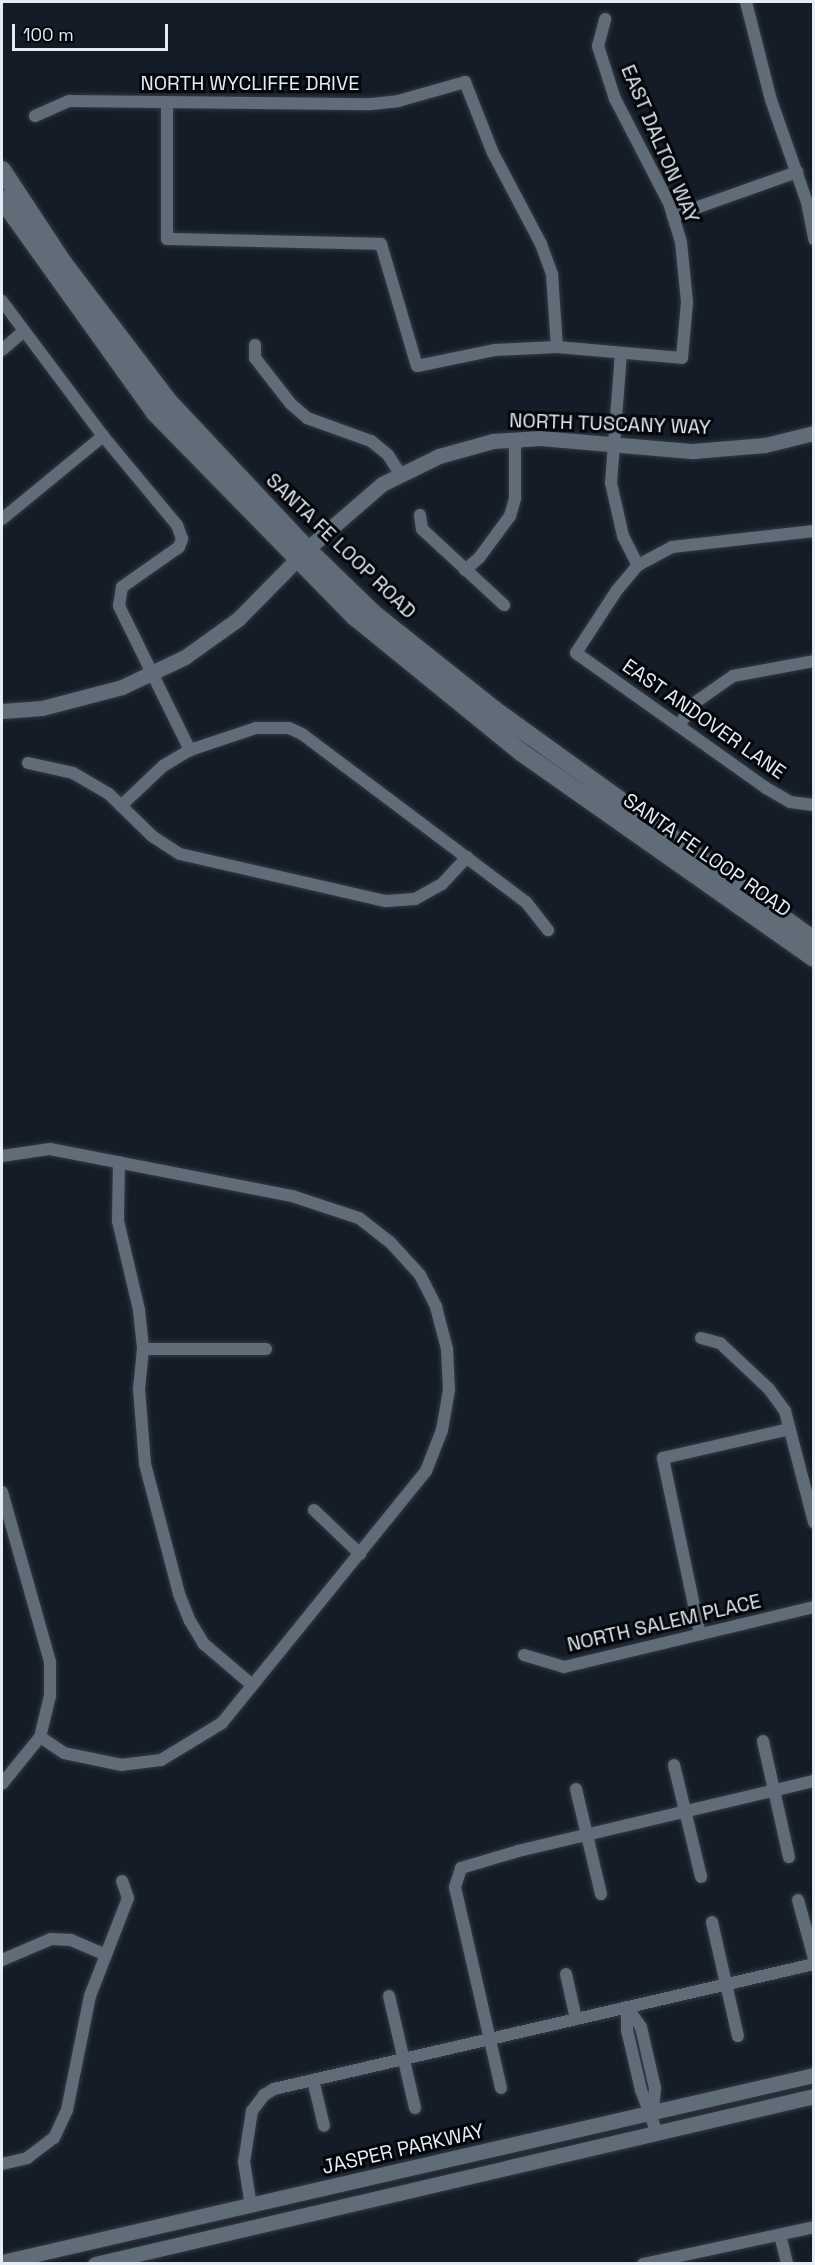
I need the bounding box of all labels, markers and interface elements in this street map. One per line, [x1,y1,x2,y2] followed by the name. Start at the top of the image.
[15,12,171,50] scale bar
[23,23,74,46] text: 100 m
[616,61,704,227] street label: EAST DALTON WAY
[140,71,360,95] street label: NORTH WYCLIFFE DRIVE
[508,408,712,440] street label: NORTH TUSCANY WAY
[261,468,421,624] street label: SANTA FE LOOP ROAD
[618,654,790,784] street label: EAST ANDOVER LANE
[618,788,796,922] street label: SANTA FE LOOP ROAD
[565,1589,763,1657] street label: NORTH SALEM PLACE
[320,2119,486,2179] street label: JASPER PARKWAY

